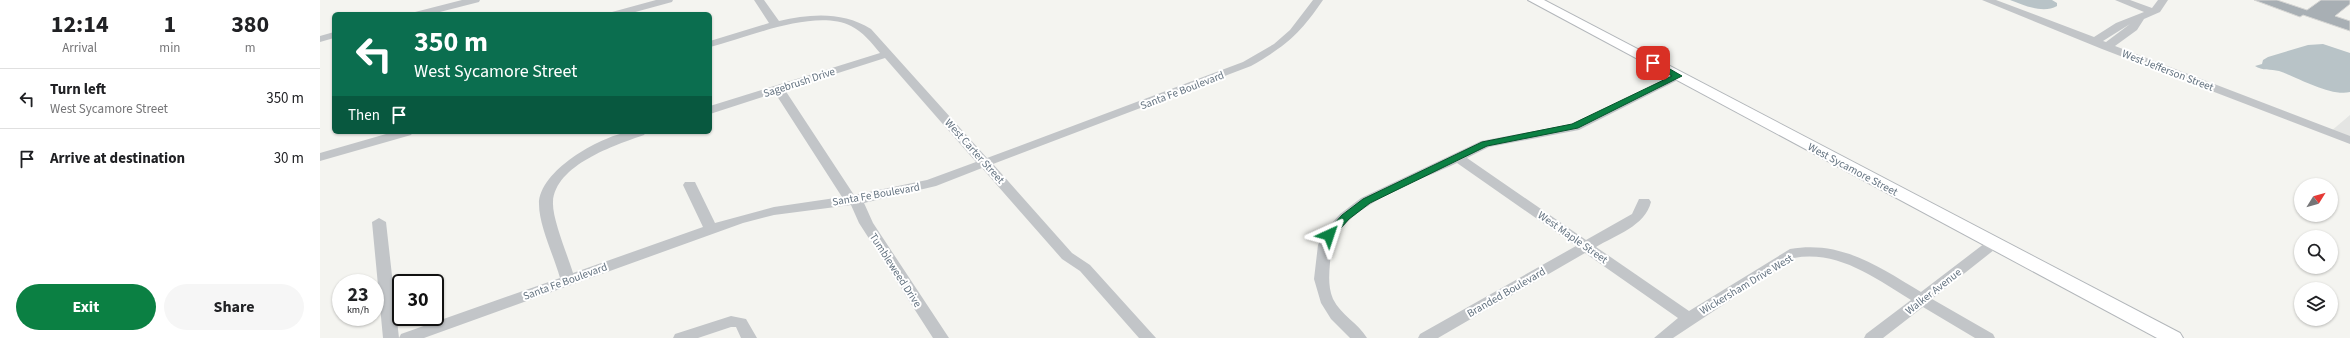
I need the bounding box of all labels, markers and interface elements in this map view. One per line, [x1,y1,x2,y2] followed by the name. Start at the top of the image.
[51,7,109,42] text: 12:14
[164,7,176,42] text: 1
[231,7,269,42] text: 380
[414,22,488,62] text: 350 m
[348,28,400,80] icon: left
[62,39,97,57] text: Arrival
[159,39,180,57] text: min
[245,39,256,57] text: m
[1636,46,1670,80] pin
[2120,46,2216,95] street label: West Jefferson Street
[1642,52,1664,74] icon: arrive
[414,59,577,84] text: West Sycamore Street
[761,64,838,101] street label: Sagebrush Drive
[1138,68,1226,113] street label: Santa Fe Boulevard
[50,79,106,100] text: Turn left
[16,88,38,110] icon: left
[266,88,304,109] text: 350 m
[50,100,168,118] text: West Sycamore Street
[388,104,410,126] icon: arrive
[348,105,380,126] text: Then
[941,116,1008,187] street label: West Carter Street
[1805,139,1901,200] street label: West Sycamore Street
[16,148,38,170] icon: arrive
[50,148,185,169] text: Arrive at destination
[274,148,304,169] text: 30 m
[2294,178,2338,222] north arrow
[2294,178,2338,326] map controls
[831,179,921,210] street label: Santa Fe Boulevard
[1535,208,1611,267] street label: West Maple Street
[1308,214,1350,256] position arrow
[866,230,926,311] street label: Tumbleweed Drive
[2294,230,2338,274] button: search
[1697,250,1796,318] street label: Wickersham Drive West
[521,259,609,304] street label: Santa Fe Boulevard
[1464,264,1548,321] street label: Branded Boulevard
[1902,264,1965,318] street label: Walker Avenue
[392,274,444,326] speed limit sign: 30
[347,281,369,309] text: 23
[2294,282,2338,326] button: layers
[16,284,156,330] button: Exit
[164,284,304,330] button: Share
[347,303,369,317] text: km/h

